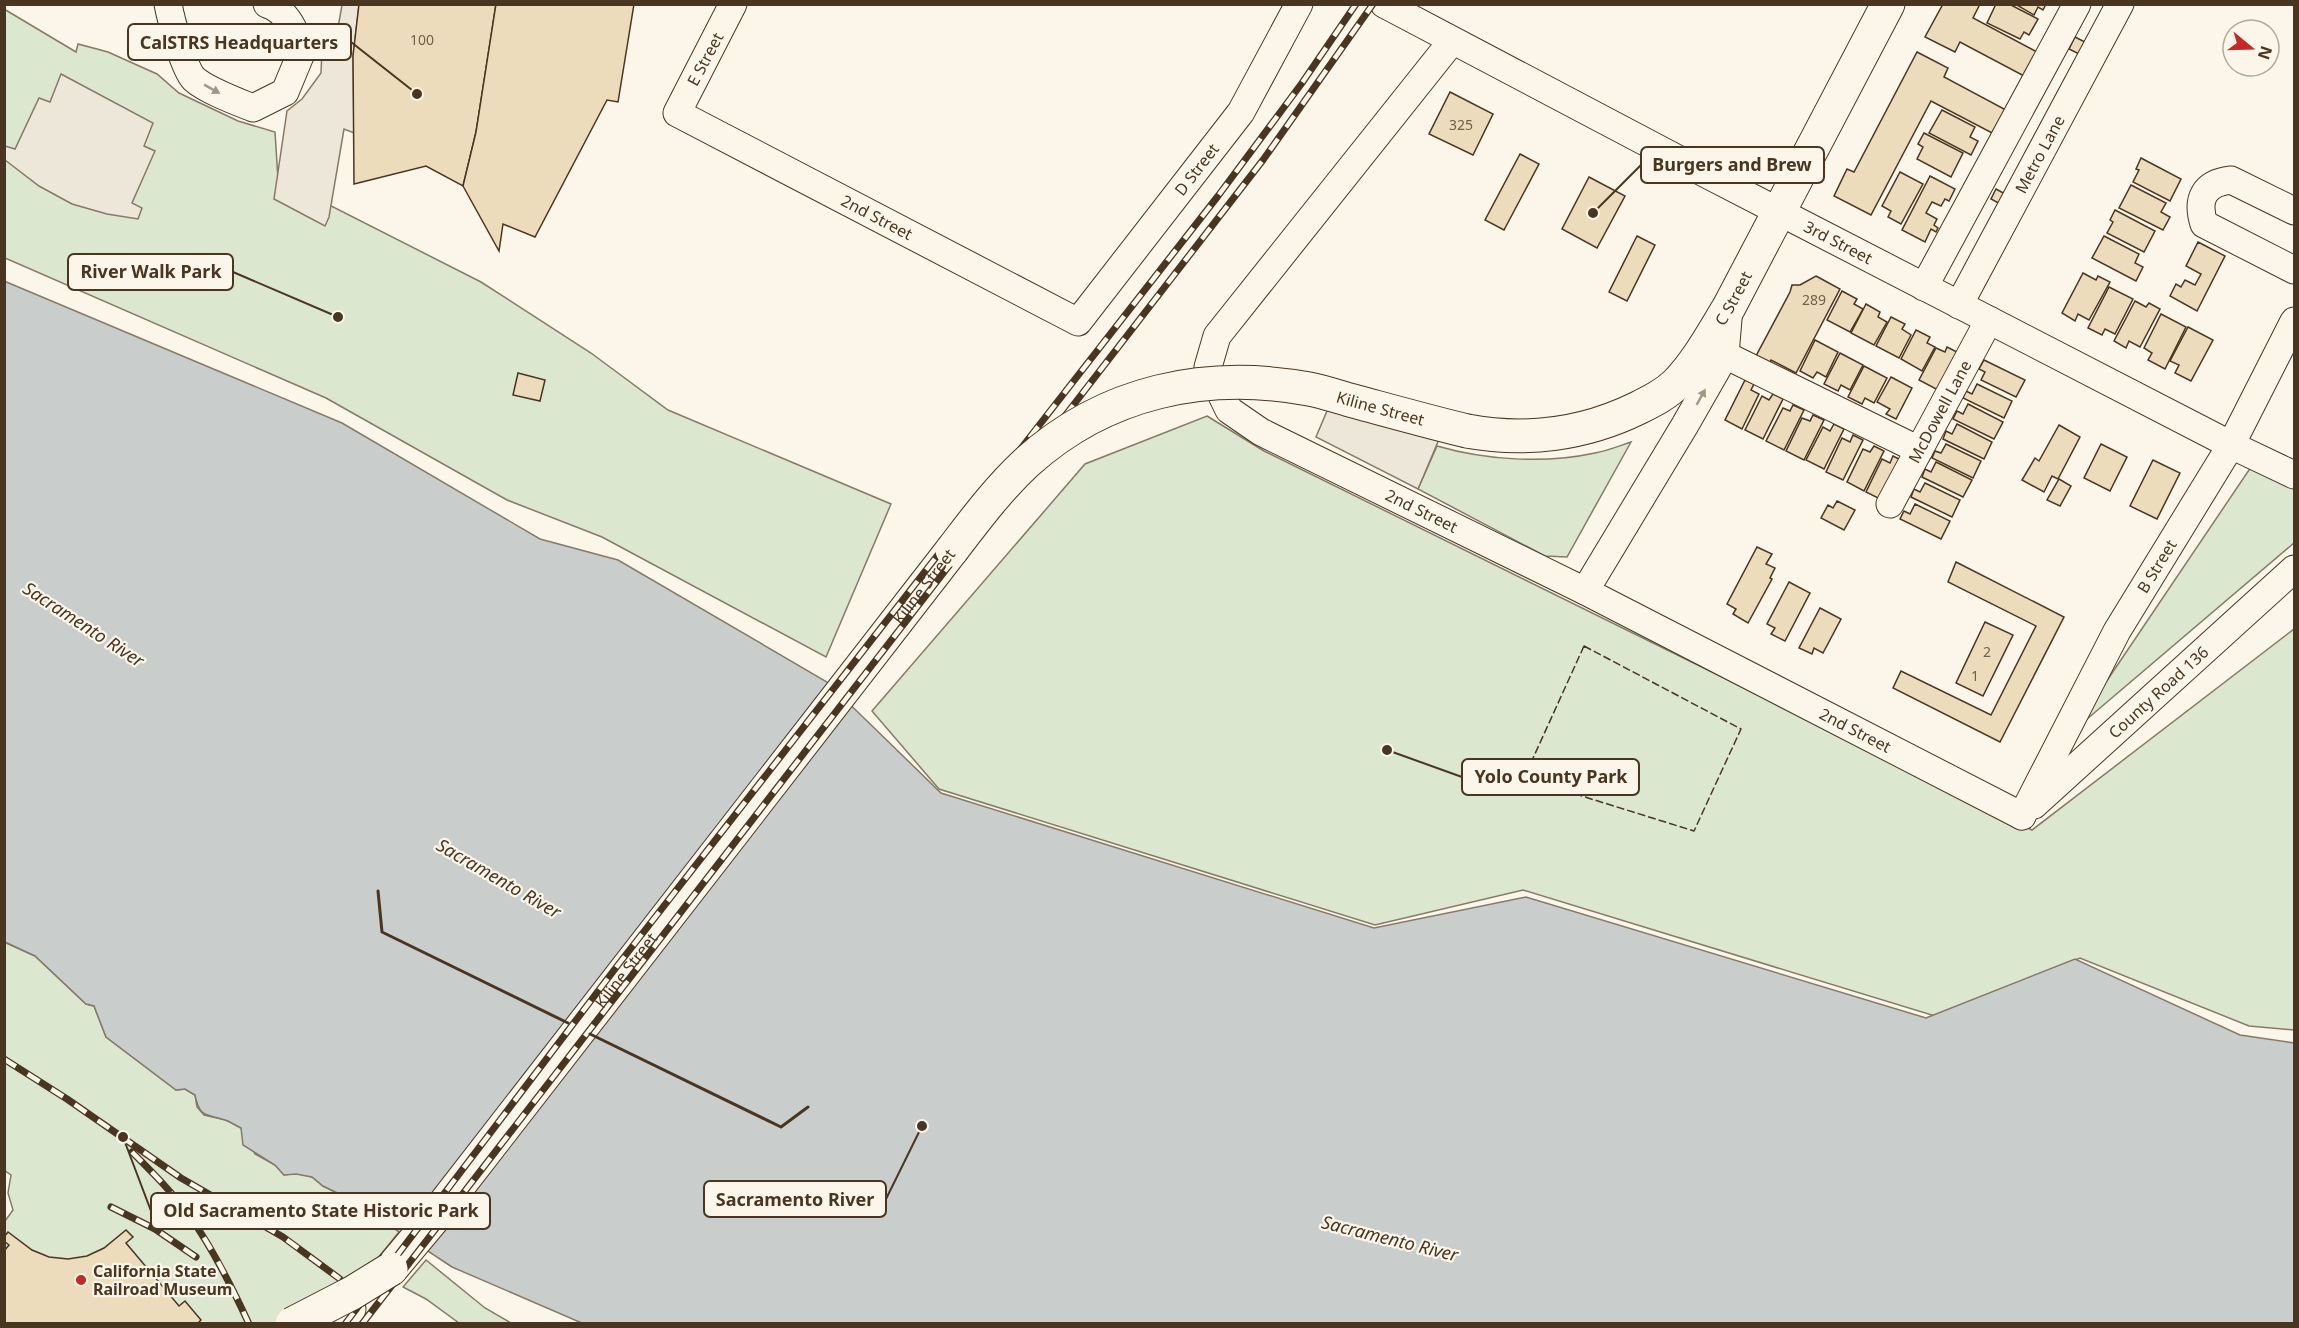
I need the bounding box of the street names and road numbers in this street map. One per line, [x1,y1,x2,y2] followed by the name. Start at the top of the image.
[682,28,728,90] street label: E Street
[2010,111,2070,197] street label: Metro Lane
[1169,138,1224,200] street label: D Street
[837,189,917,245] street label: 2nd Street
[1800,215,1877,269] street label: 3rd Street
[1709,267,1757,330] street label: C Street
[1903,356,1976,467] street label: McDowell Lane
[1334,386,1427,431] street label: Kiline Street
[1382,484,1462,538] street label: 2nd Street
[2132,535,2182,597] street label: B Street
[887,544,960,629] street label: Kiline Street
[2104,641,2213,743] street label: County Road 136
[1816,703,1895,758] street label: 2nd Street
[589,928,662,1013] street label: Kiline Street

